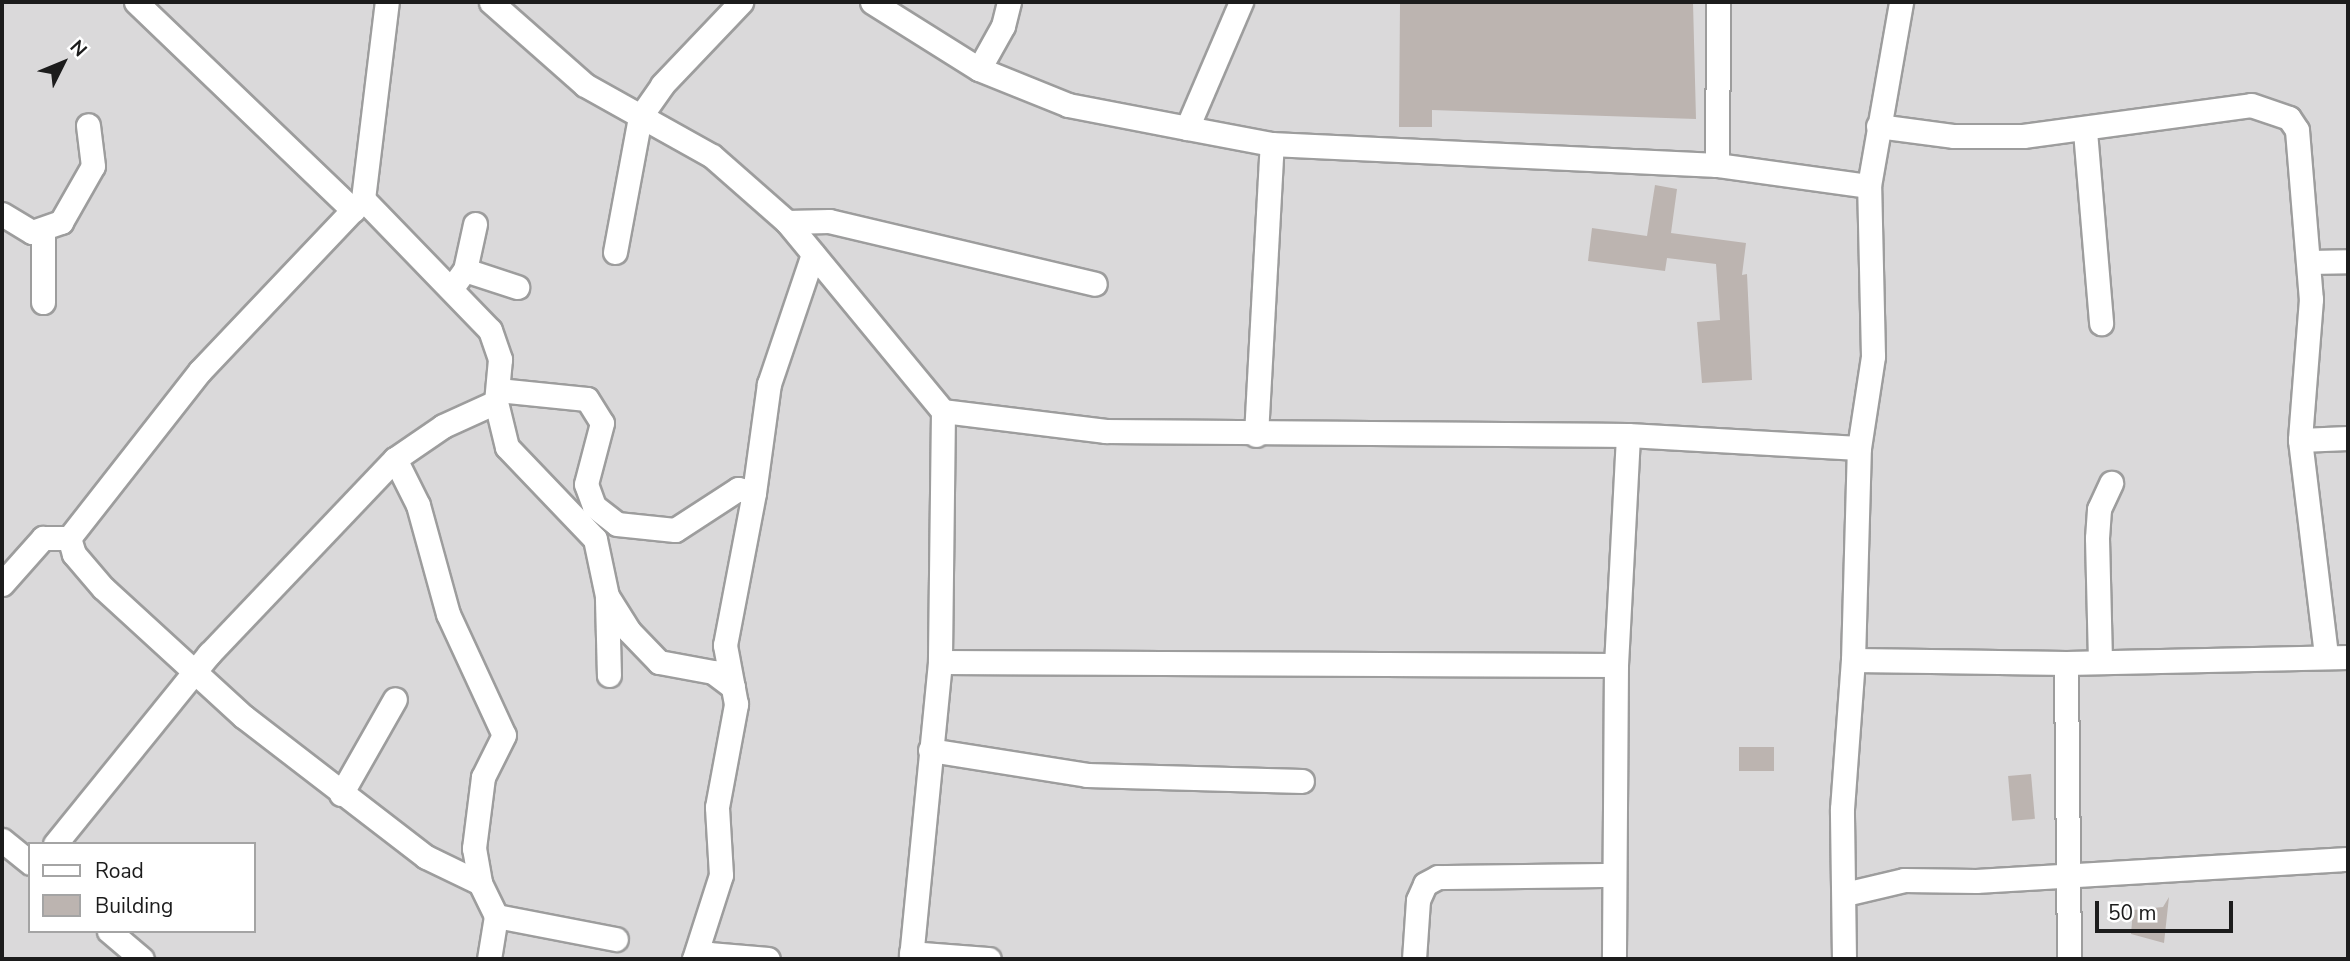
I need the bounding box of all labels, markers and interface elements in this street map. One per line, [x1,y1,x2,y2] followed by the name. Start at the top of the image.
[28,28,98,98] north arrow
[64,35,93,63] text: N
[28,842,256,933] legend
[95,857,144,885] text: Road
[2098,888,2236,932] scale bar
[95,892,173,920] text: Building
[2108,899,2157,927] text: 50 m

